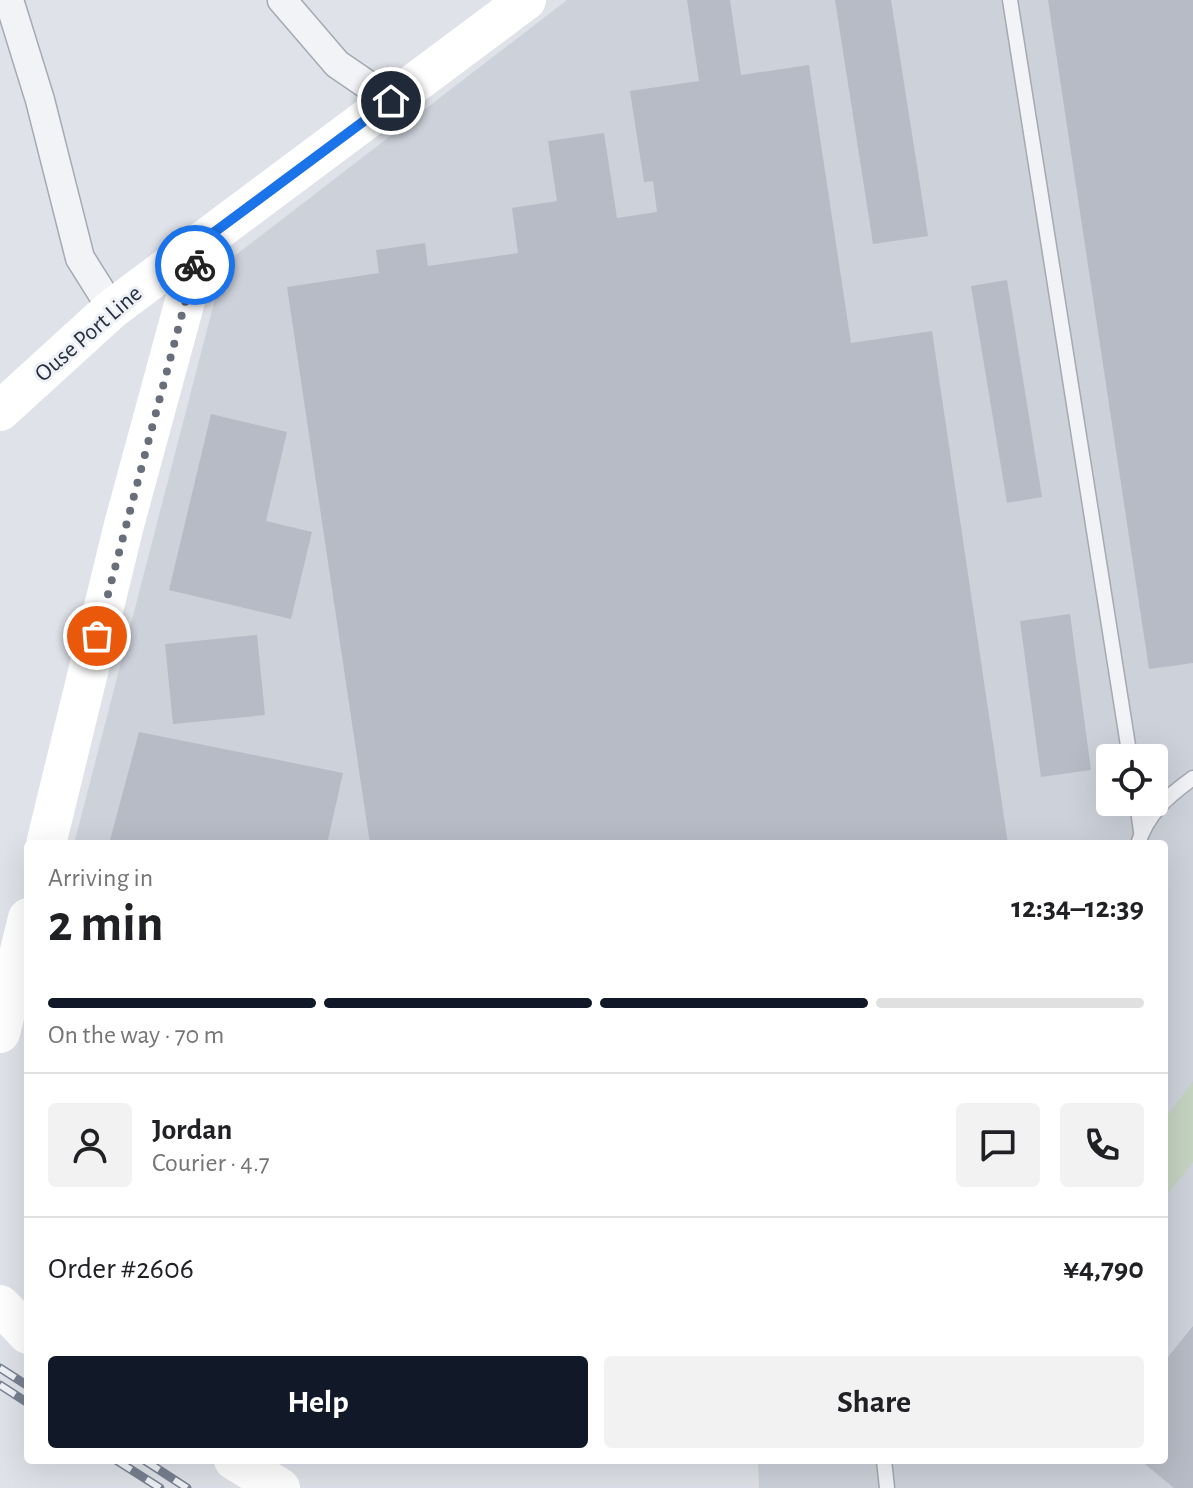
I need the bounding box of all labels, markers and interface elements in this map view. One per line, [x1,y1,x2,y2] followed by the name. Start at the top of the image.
[357,67,425,135] pin
[369,79,413,123] icon: home
[155,225,235,305] courier
[173,243,217,287] icon: bike
[31,281,147,386] street label: Ouse Port Line
[63,602,131,670] pin
[75,614,119,658] icon: bag
[1096,744,1168,816] map controls
[1096,744,1168,816] button: locate
[48,865,153,891] text: Arriving in
[1011,893,1144,923] text: 12:34–12:39
[48,898,163,950] text: 2 min
[48,1022,224,1048] text: On the way · 70 m
[48,1103,132,1187] button: person
[956,1103,1040,1187] button: chat
[1060,1103,1144,1187] button: phone
[152,1115,232,1145] text: Jordan
[152,1150,270,1176] text: Courier · 4.7
[48,1254,194,1284] text: Order #2606
[1063,1254,1144,1284] text: ¥4,790
[48,1356,588,1448] button: Help
[604,1356,1144,1448] button: Share

